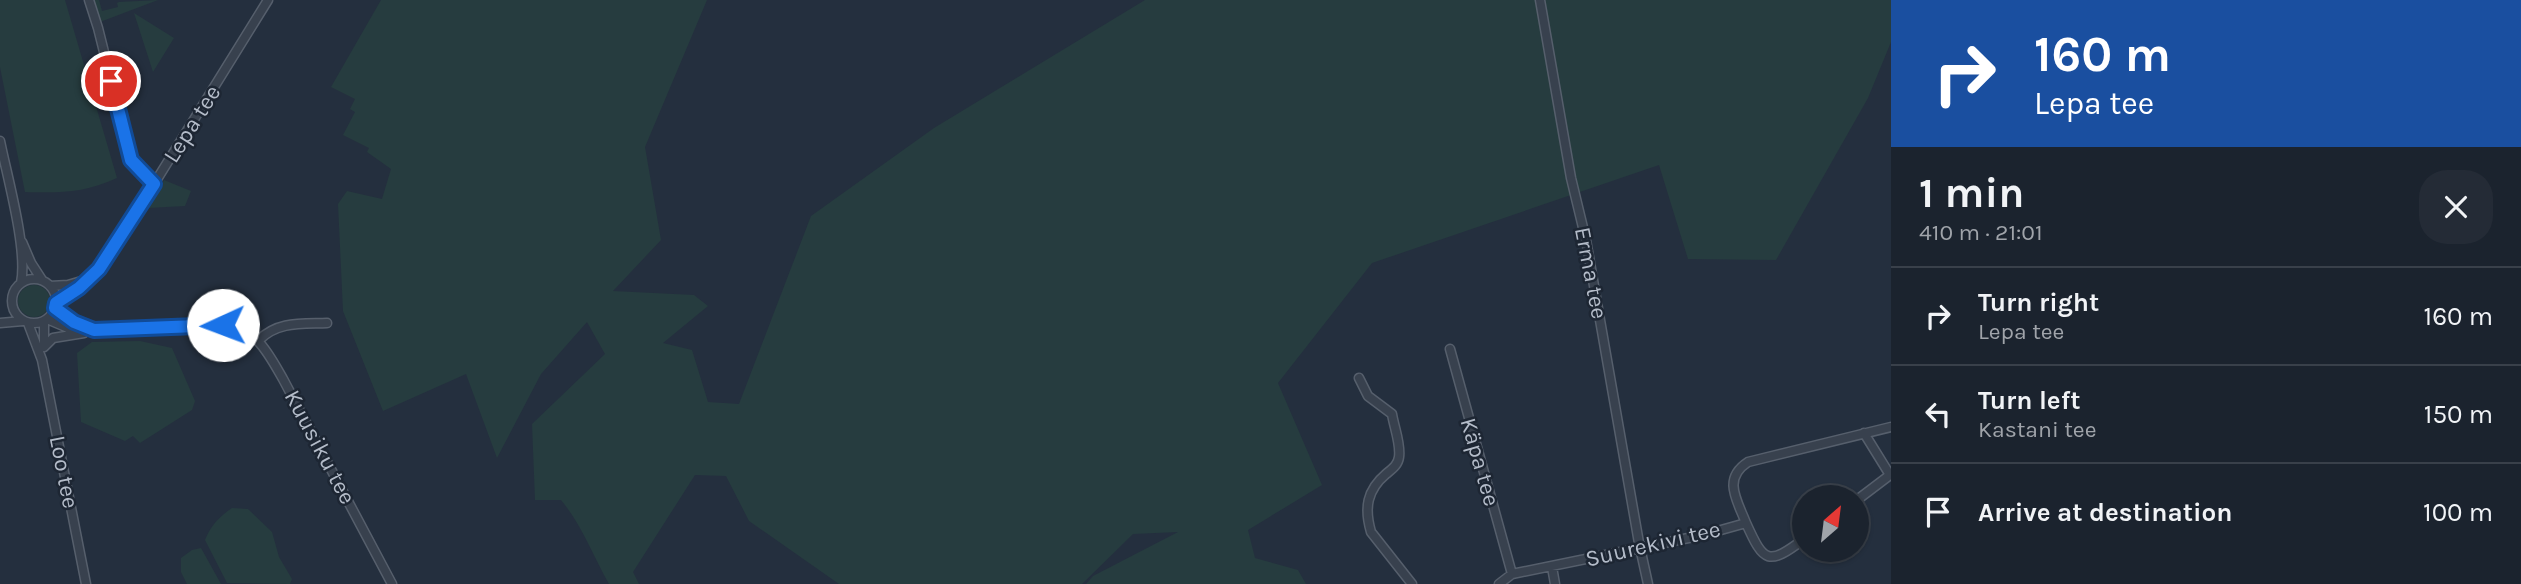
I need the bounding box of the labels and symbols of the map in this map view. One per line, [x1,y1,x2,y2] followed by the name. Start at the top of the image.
[81,51,141,111] pin
[158,80,226,168] street label: Lepa tee
[1569,225,1613,321] street label: Erma tee
[186,288,260,362] position arrow
[279,385,361,509] street label: Kuusiku tee
[1455,415,1505,509] street label: Käpa tee
[44,433,84,511] street label: Loo tee
[1792,485,1869,562] north arrow
[1583,515,1723,573] street label: Suurekivi tee

